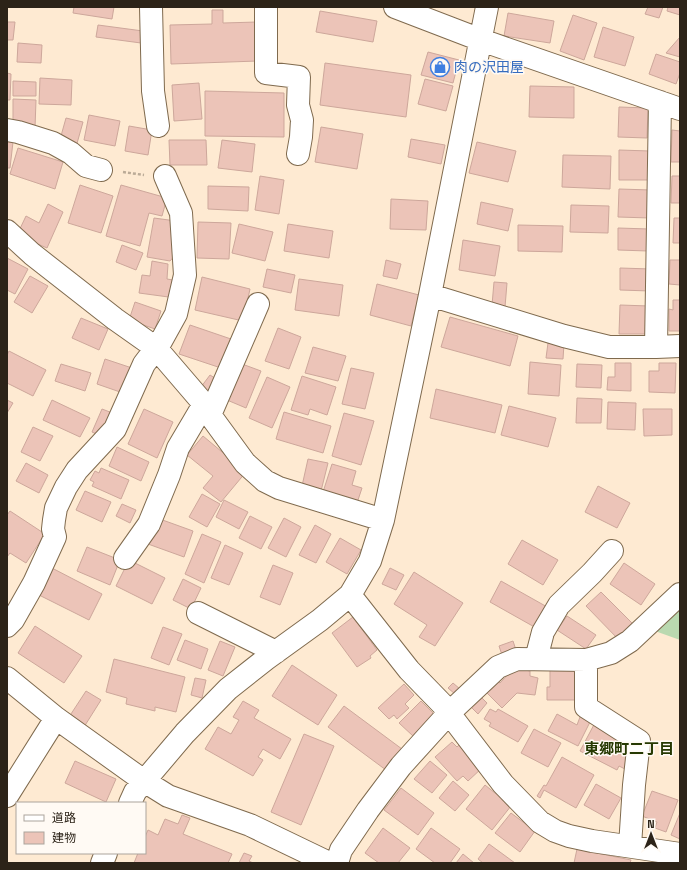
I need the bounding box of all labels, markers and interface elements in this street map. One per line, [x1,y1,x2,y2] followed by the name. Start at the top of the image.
[429,56,451,78] shop icon: 肉の沢田屋
[454,58,524,76] place label: 肉の沢田屋
[584,739,674,758] district label: 東郷町二丁目
[16,802,146,854] legend
[52,810,76,826] text: 道路
[631,814,671,854] north arrow
[647,817,655,831] text: N
[52,830,76,846] text: 建物

